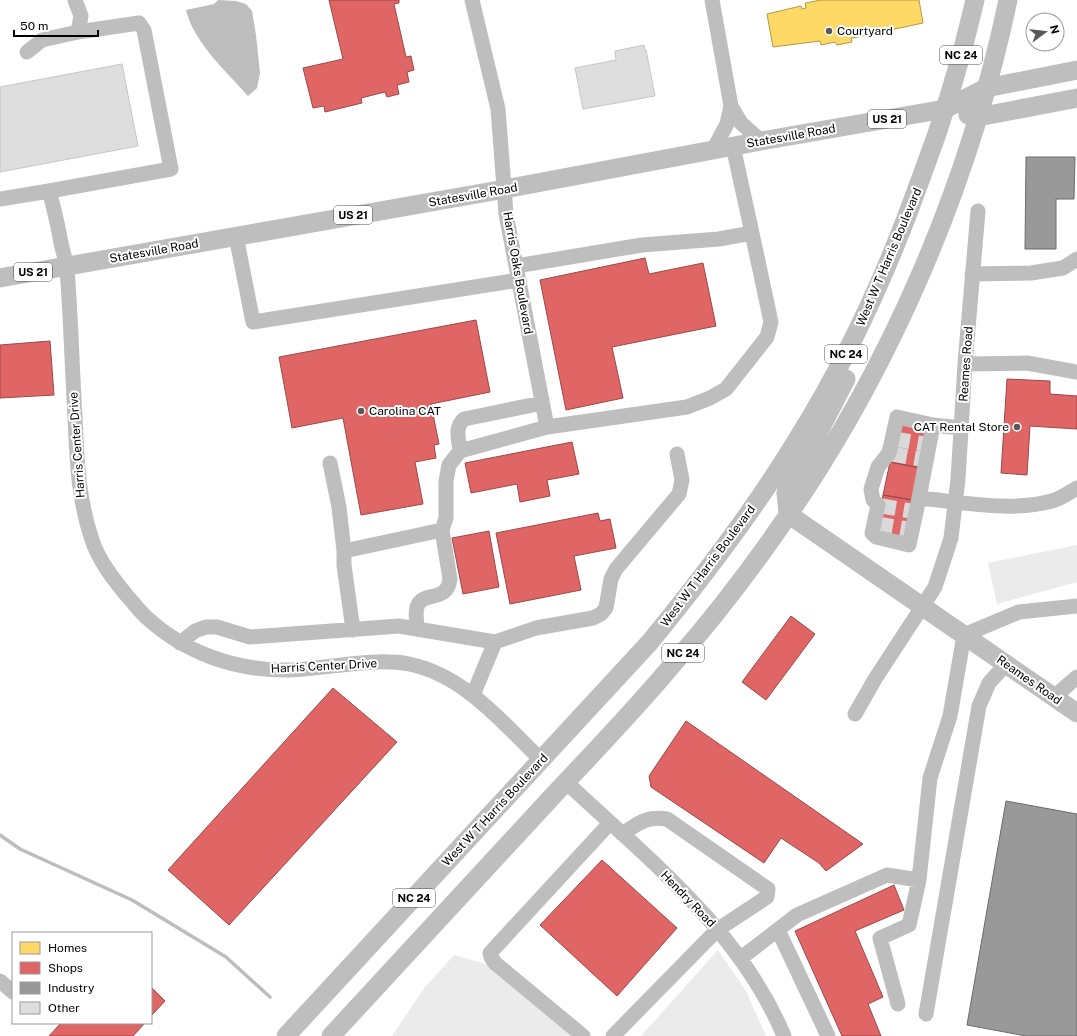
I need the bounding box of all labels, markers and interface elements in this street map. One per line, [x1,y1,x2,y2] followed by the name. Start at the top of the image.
[14,12,98,38] scale bar
[1025,12,1065,52] north arrow
[20,19,48,33] text: 50 m
[837,24,893,38] place label: Courtyard
[1048,24,1062,35] text: N
[824,26,834,36] marker: Courtyard
[940,46,982,64] road number: NC 24
[868,110,906,128] road number: US 21
[745,121,837,151] street label: Statesville Road
[427,180,519,210] street label: Statesville Road
[854,186,924,328] street label: West W T Harris Boulevard
[334,206,372,224] road number: US 21
[500,211,536,335] street label: Harris Oaks Boulevard
[108,236,200,266] street label: Statesville Road
[14,263,52,281] road number: US 21
[956,326,976,402] street label: Reames Road
[825,345,867,363] road number: NC 24
[66,391,88,499] street label: Harris Center Drive
[369,404,441,418] place label: Carolina CAT
[356,406,366,416] marker: Carolina CAT
[914,420,1009,434] place label: CAT Rental Store
[1012,422,1022,432] marker: CAT Rental Store
[658,502,758,630] street label: West W T Harris Boulevard
[662,644,704,662] road number: NC 24
[994,653,1064,707] street label: Reames Road
[270,656,378,676] street label: Harris Center Drive
[439,751,551,869] street label: West W T Harris Boulevard
[658,868,718,930] street label: Hendry Road
[393,889,435,907] road number: NC 24
[12,932,152,1024] legend
[48,941,87,955] text: Homes
[48,961,83,975] text: Shops
[48,981,95,995] text: Industry
[48,1001,80,1015] text: Other

